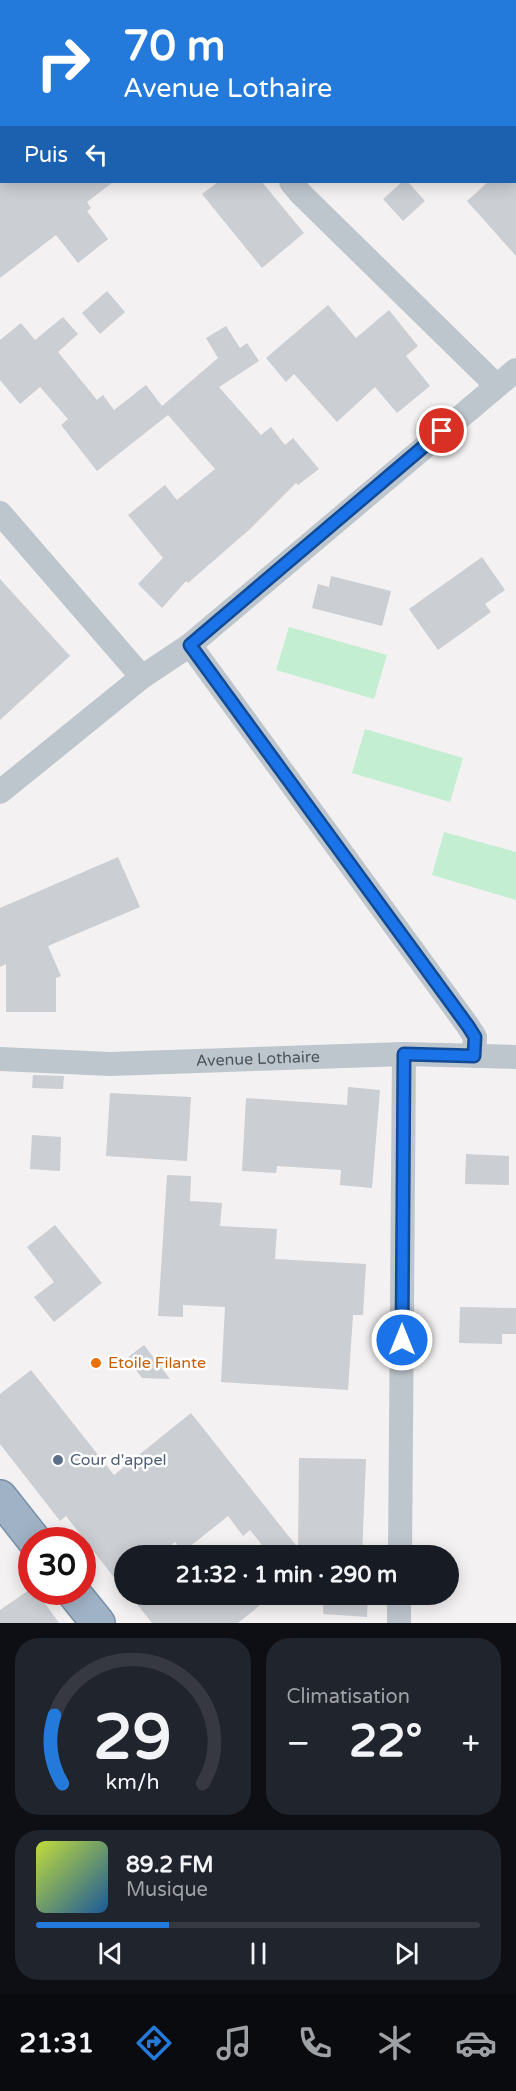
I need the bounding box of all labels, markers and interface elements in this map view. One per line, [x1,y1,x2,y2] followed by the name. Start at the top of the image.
[123,21,225,72] text: 70 m
[24,24,102,102] icon: right
[123,72,332,105] text: Avenue Lothaire
[80,138,113,171] icon: left
[24,142,68,168] text: Puis
[416,405,467,456] pin
[425,414,458,447] icon: arrive
[195,1047,320,1071] street label: Avenue Lothaire
[370,1308,434,1372] position arrow
[108,1353,206,1373] place label: Etoile Filante
[89,1356,103,1370] marker: Etoile Filante
[70,1450,167,1470] place label: Cour d'appel
[51,1453,65,1467] marker: Cour d'appel
[18,1527,96,1605] speed limit sign: 30
[176,1562,397,1588] text: 21:32 · 1 min · 290 m
[287,1685,410,1709] text: Climatisation
[94,1701,172,1776] text: 29
[349,1715,422,1769] text: 22°
[287,1724,310,1763] text: −
[461,1724,480,1763] text: +
[106,1769,160,1795] text: km/h
[126,1852,214,1878] text: 89.2 FM
[126,1878,208,1902] text: Musique
[94,1937,127,1970] icon: previous
[242,1937,275,1970] icon: pause
[390,1937,423,1970] icon: next
[133,2022,175,2064] icon: directions
[213,2022,255,2064] icon: music
[294,2022,336,2064] icon: phone
[374,2022,416,2064] icon: climate
[455,2022,497,2064] icon: car
[19,2027,94,2060] text: 21:31

